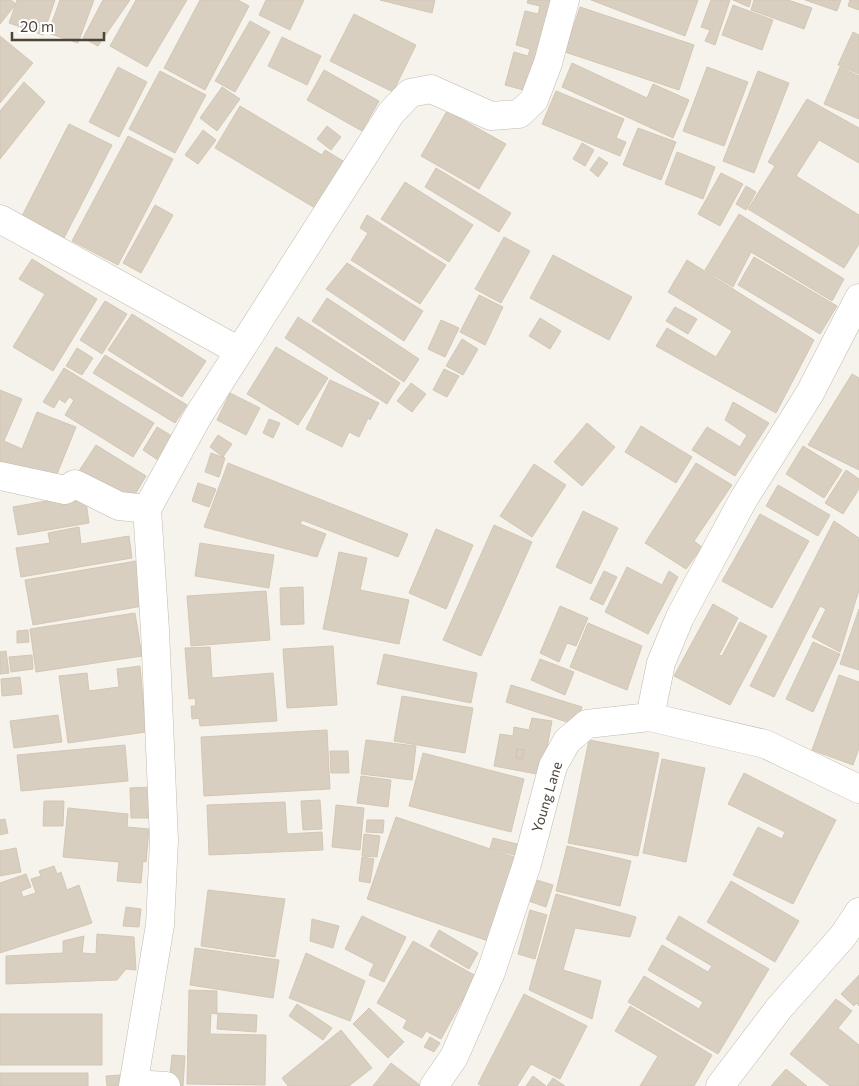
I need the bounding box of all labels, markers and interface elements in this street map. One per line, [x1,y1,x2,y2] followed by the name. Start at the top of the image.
[12,10,105,42] scale bar
[20,17,54,35] text: 20 m
[528,759,565,834] street label: Young Lane

